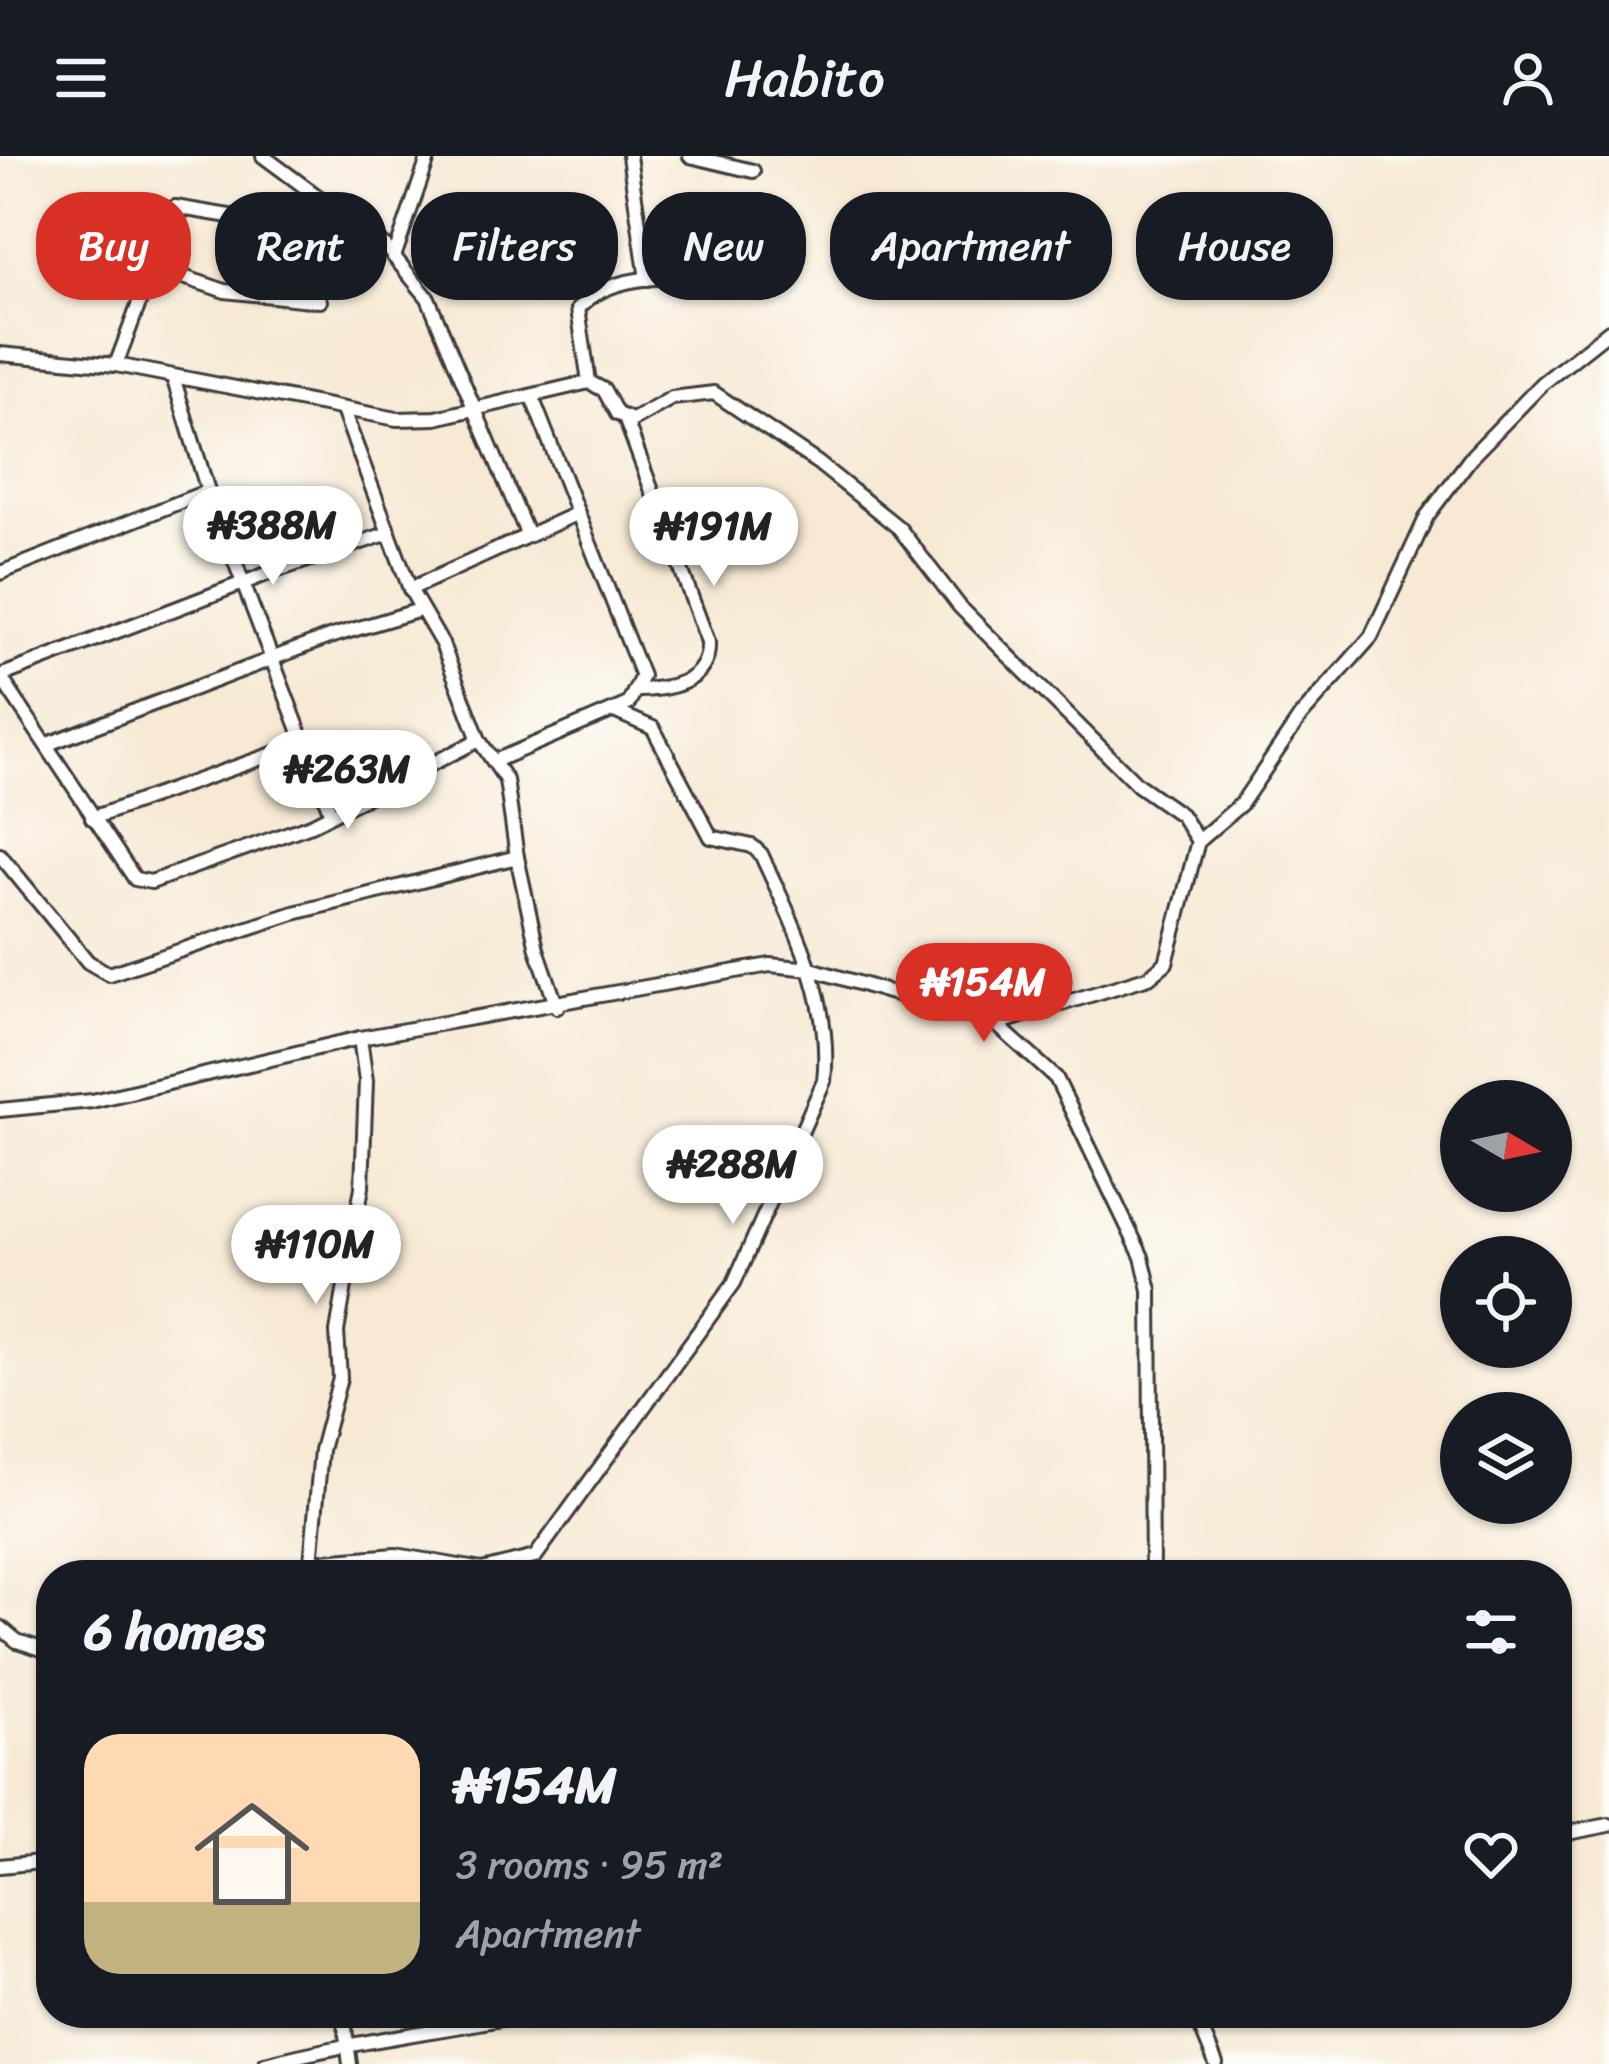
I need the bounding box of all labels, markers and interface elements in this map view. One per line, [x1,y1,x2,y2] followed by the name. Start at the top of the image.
[724,30,885,126] text: Habito
[48,45,114,111] icon: menu
[1495,45,1561,111] icon: person
[36,192,191,300] chip: Buy
[215,192,387,300] chip: Rent
[411,192,618,300] chip: Filters
[642,192,806,300] chip: New
[830,192,1112,300] chip: Apartment
[1136,192,1333,300] chip: House
[189,486,357,588] pin: ₦388M
[630,487,798,589] pin: ₦191M
[210,490,336,559] text: ₦388M
[656,491,772,560] text: ₦191M
[264,730,432,832] pin: ₦263M
[286,734,410,803] text: ₦263M
[900,943,1068,1045] pin: ₦154M
[923,947,1045,1016] text: ₦154M
[1440,1080,1572,1212] north arrow
[1440,1080,1572,1524] map controls
[649,1125,817,1227] pin: ₦288M
[669,1129,797,1198] text: ₦288M
[232,1205,400,1307] pin: ₦110M
[258,1209,374,1278] text: ₦110M
[1440,1236,1572,1368] button: locate
[1440,1392,1572,1524] button: layers
[84,1587,265,1677] text: 6 homes
[1458,1599,1524,1665] icon: filters
[456,1740,616,1830] text: ₦154M
[180,1782,324,1926] icon: home
[1458,1821,1524,1887] icon: heart
[456,1830,723,1899] text: 3 rooms · 95 m²
[456,1899,640,1968] text: Apartment

